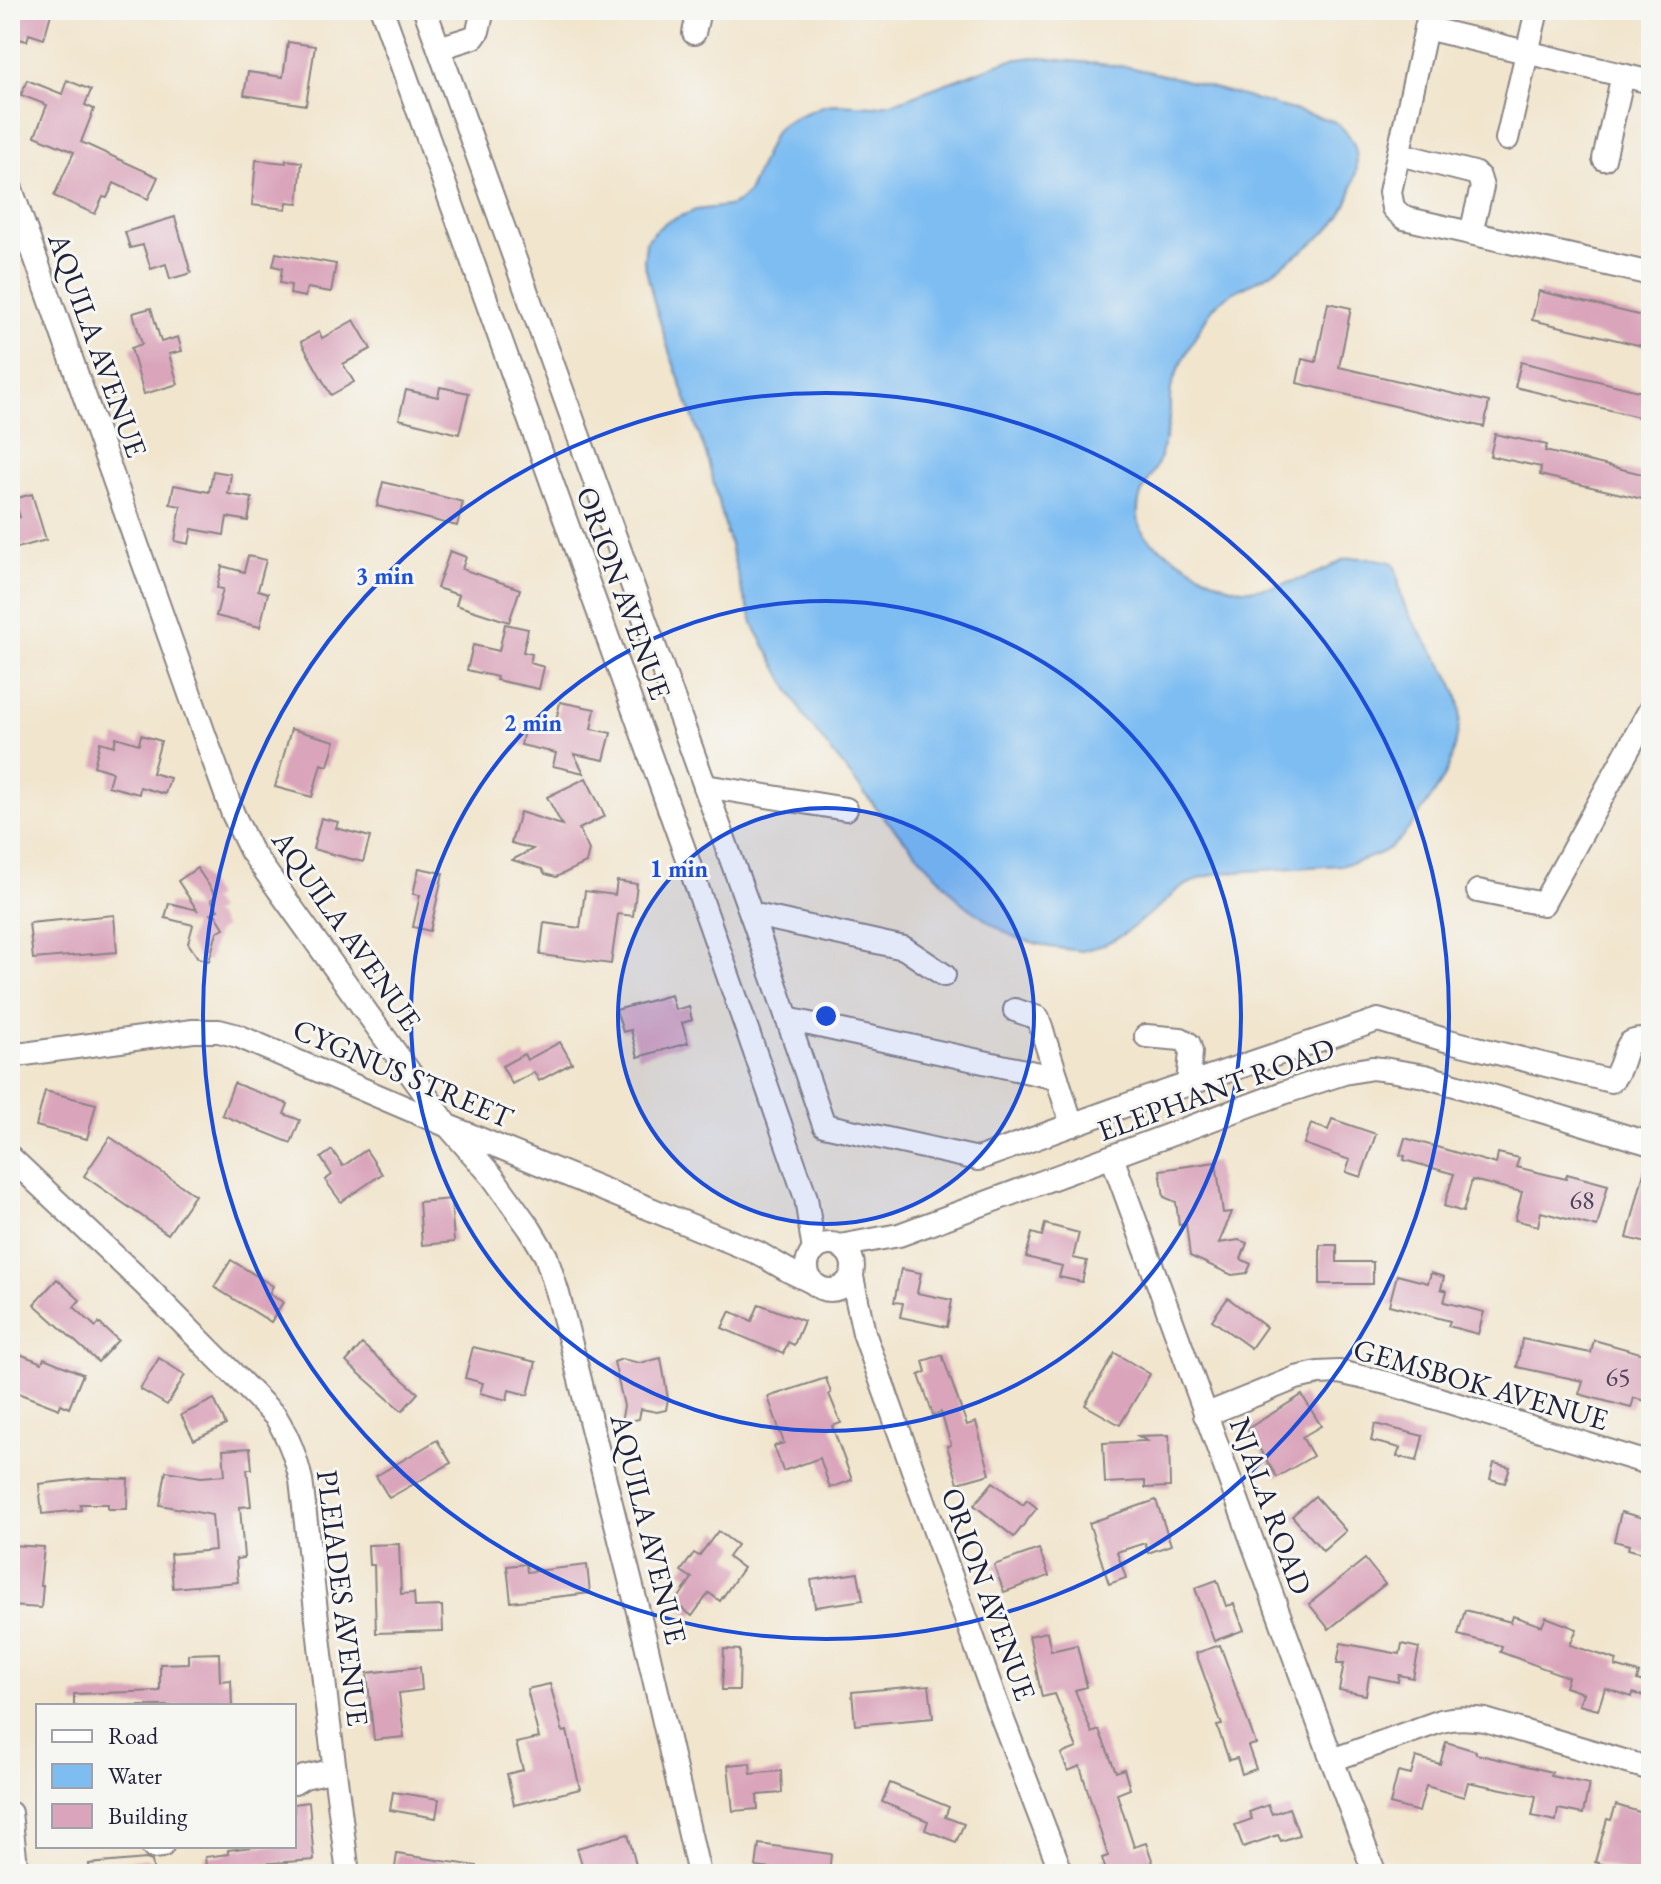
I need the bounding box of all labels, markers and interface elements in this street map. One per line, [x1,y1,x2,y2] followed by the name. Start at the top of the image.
[39,227,157,463] street label: AQUILA AVENUE
[567,481,681,705] street label: ORION AVENUE
[356,560,415,591] text: 3 min
[504,707,563,738] text: 2 min
[263,821,431,1038] street label: AQUILA AVENUE
[650,853,709,884] text: 1 min
[812,1002,840,1030] centre of rings
[287,1009,520,1137] street label: CYGNUS STREET
[1092,1028,1340,1150] street label: ELEPHANT ROAD
[1570,1183,1594,1217] house number: 68
[1349,1329,1613,1439] street label: GEMSBOK AVENUE
[1606,1360,1630,1394] house number: 65
[601,1409,696,1648] street label: AQUILA AVENUE
[1221,1412,1321,1600] street label: NJALA ROAD
[308,1468,378,1728] street label: PLEIADES AVENUE
[932,1482,1046,1706] street label: ORION AVENUE
[36,1704,296,1848] legend
[108,1720,159,1751] text: Road
[108,1760,162,1791] text: Water
[108,1800,188,1831] text: Building

